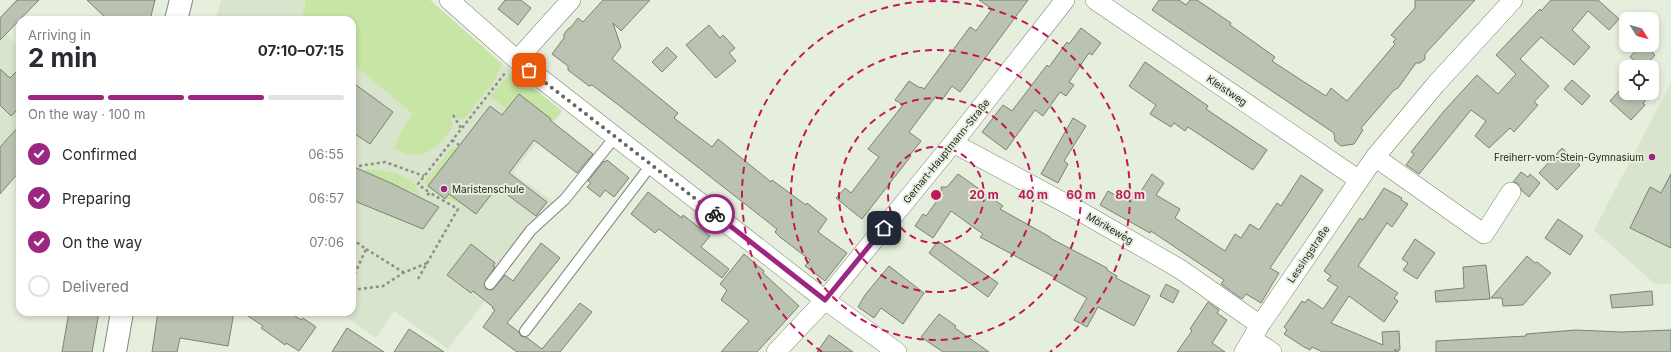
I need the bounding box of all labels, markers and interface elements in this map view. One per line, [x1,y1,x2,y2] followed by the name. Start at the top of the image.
[1619,12,1659,52] north arrow
[1619,12,1659,100] map controls
[28,27,91,43] text: Arriving in
[258,41,344,60] text: 07:10–07:15
[28,42,98,73] text: 2 min
[512,53,546,87] pin
[518,59,540,81] icon: bag
[1619,60,1659,100] button: locate
[1205,72,1249,108] street label: Kleistweg
[900,96,992,206] street label: Gerhart-Hauptmann-Straße
[28,106,145,122] text: On the way · 100 m
[28,143,50,165] icon: check
[62,145,137,164] text: Confirmed
[308,146,344,162] text: 06:55
[1494,151,1644,163] place label: Freiherr-vom-Stein-Gymnasium
[1647,152,1657,162] marker: Freiherr-vom-Stein-Gymnasium
[452,183,524,195] place label: Maristenschule
[439,184,449,194] marker: Maristenschule
[28,187,50,209] icon: check
[969,187,999,202] text: 20 m
[1018,187,1048,202] text: 40 m
[1066,187,1096,202] text: 60 m
[1115,187,1145,202] text: 80 m
[929,188,943,202] centre of rings
[62,189,131,208] text: Preparing
[309,190,344,206] text: 06:57
[695,194,735,234] courier
[704,203,726,225] icon: bike
[1084,210,1136,246] street label: Mörikeweg
[867,211,901,245] pin
[873,217,895,239] icon: home
[1284,223,1332,285] street label: Lessingstraße
[28,231,50,253] icon: check
[62,233,142,252] text: On the way
[309,234,344,250] text: 07:06
[62,277,129,296] text: Delivered

